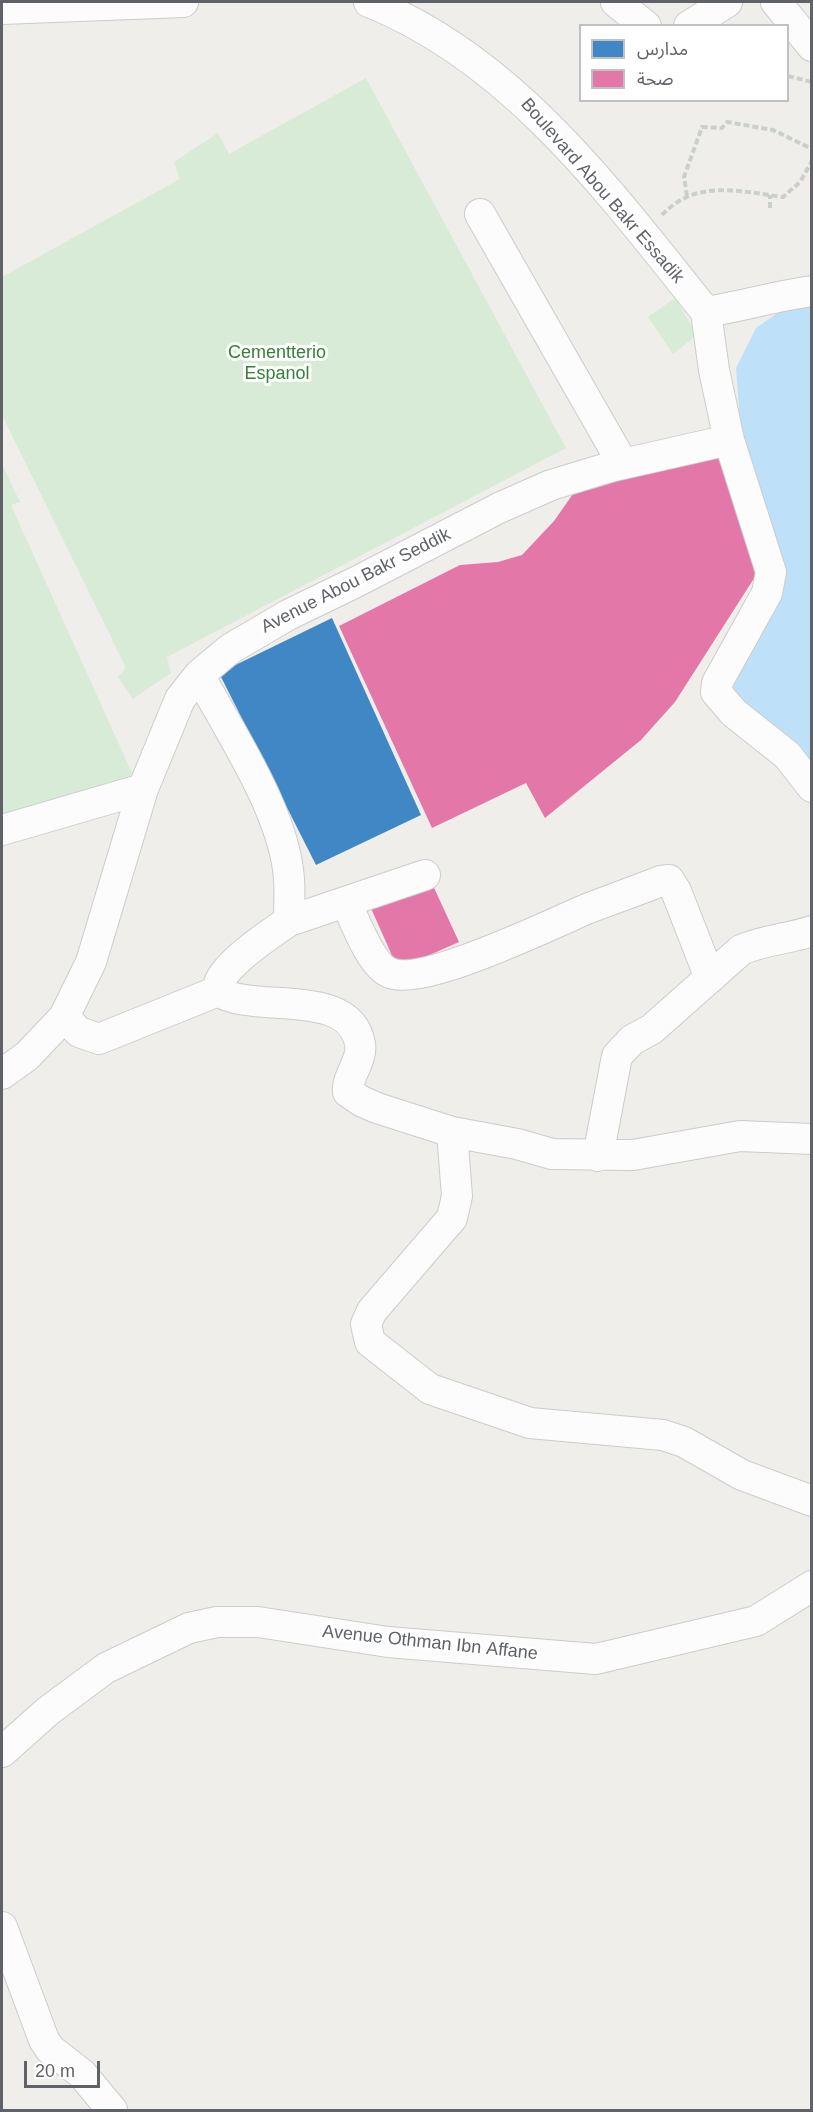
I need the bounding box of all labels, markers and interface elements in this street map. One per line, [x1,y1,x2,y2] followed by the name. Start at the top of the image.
[579,24,789,102] legend
[637,39,688,59] text: مدارس
[637,69,673,89] text: صحة
[516,94,688,288] street label: Boulevard Abou Bakr Essadik
[228,342,326,385] park label: Cementterio Espanol
[258,524,454,638] street label: Avenue Abou Bakr Seddik
[321,1621,539,1665] street label: Avenue Othman Ibn Affane
[27,2049,104,2087] scale bar
[35,2061,75,2081] text: 20 m

